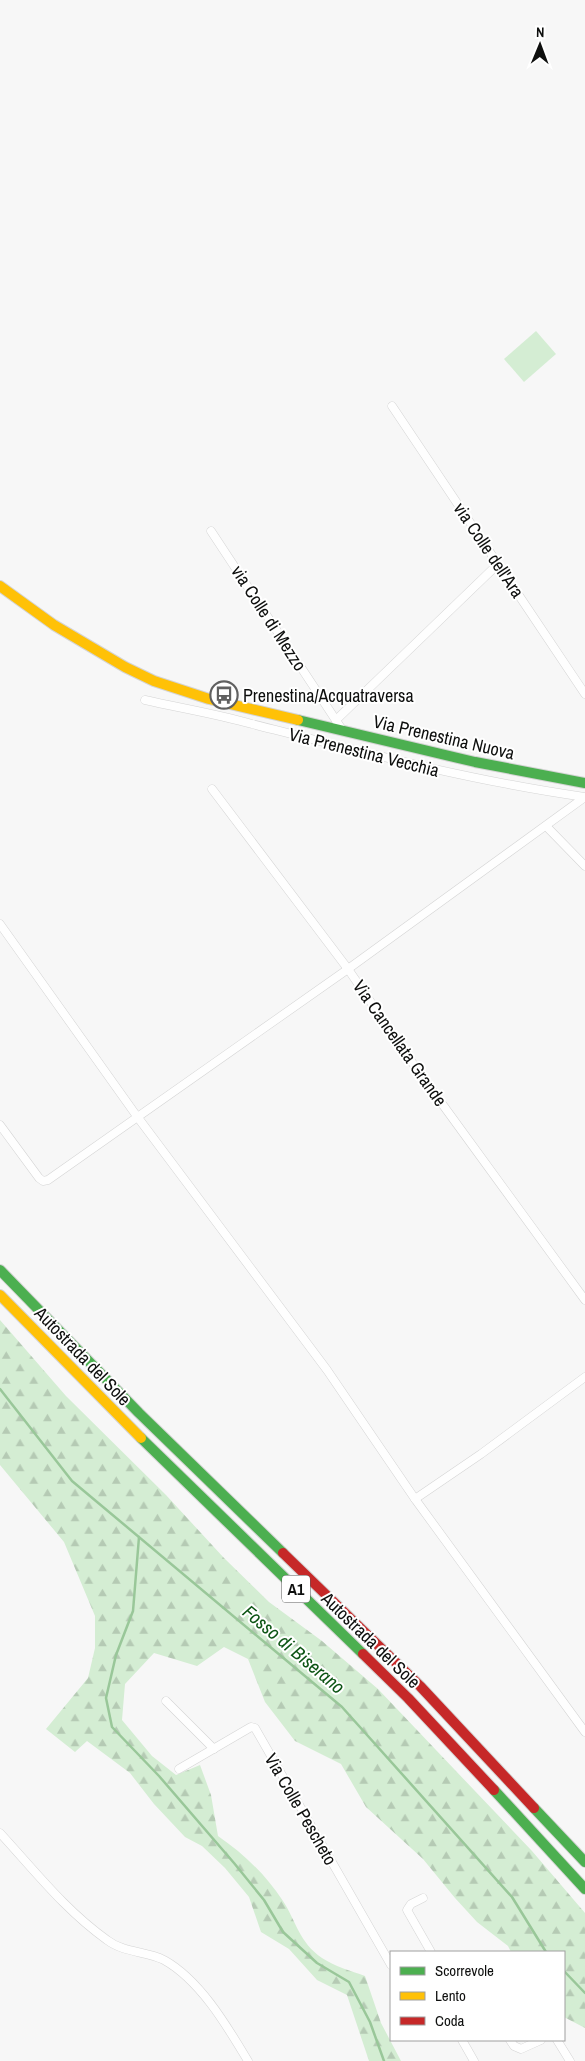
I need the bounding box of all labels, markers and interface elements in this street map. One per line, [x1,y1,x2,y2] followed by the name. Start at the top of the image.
[515,20,565,70] north arrow
[536,23,545,41] text: N
[448,497,530,603] street label: via Colle dell'Ara
[225,560,313,676] street label: via Colle di Mezzo
[209,680,239,710] bus stop icon: Prenestina/Acquatraversa
[243,683,414,708] place label: Prenestina/Acquatraversa
[371,709,517,765] street label: Via Prenestina Nuova
[286,721,442,783] street label: Via Prenestina Vecchia
[347,975,453,1111] street label: Via Cancellata Grande
[29,1300,137,1411] street label: Autostrada del Sole
[282,1576,310,1602] road number: A1
[315,1586,426,1694] street label: Autostrada del Sole
[237,1599,351,1700] water label: Fosso di Biserano
[259,1749,343,1869] street label: Via Colle Pescheto
[390,1951,565,2041] legend
[435,1960,494,1981] text: Scorrevole
[435,1985,466,2006] text: Lento
[435,2010,465,2031] text: Coda

